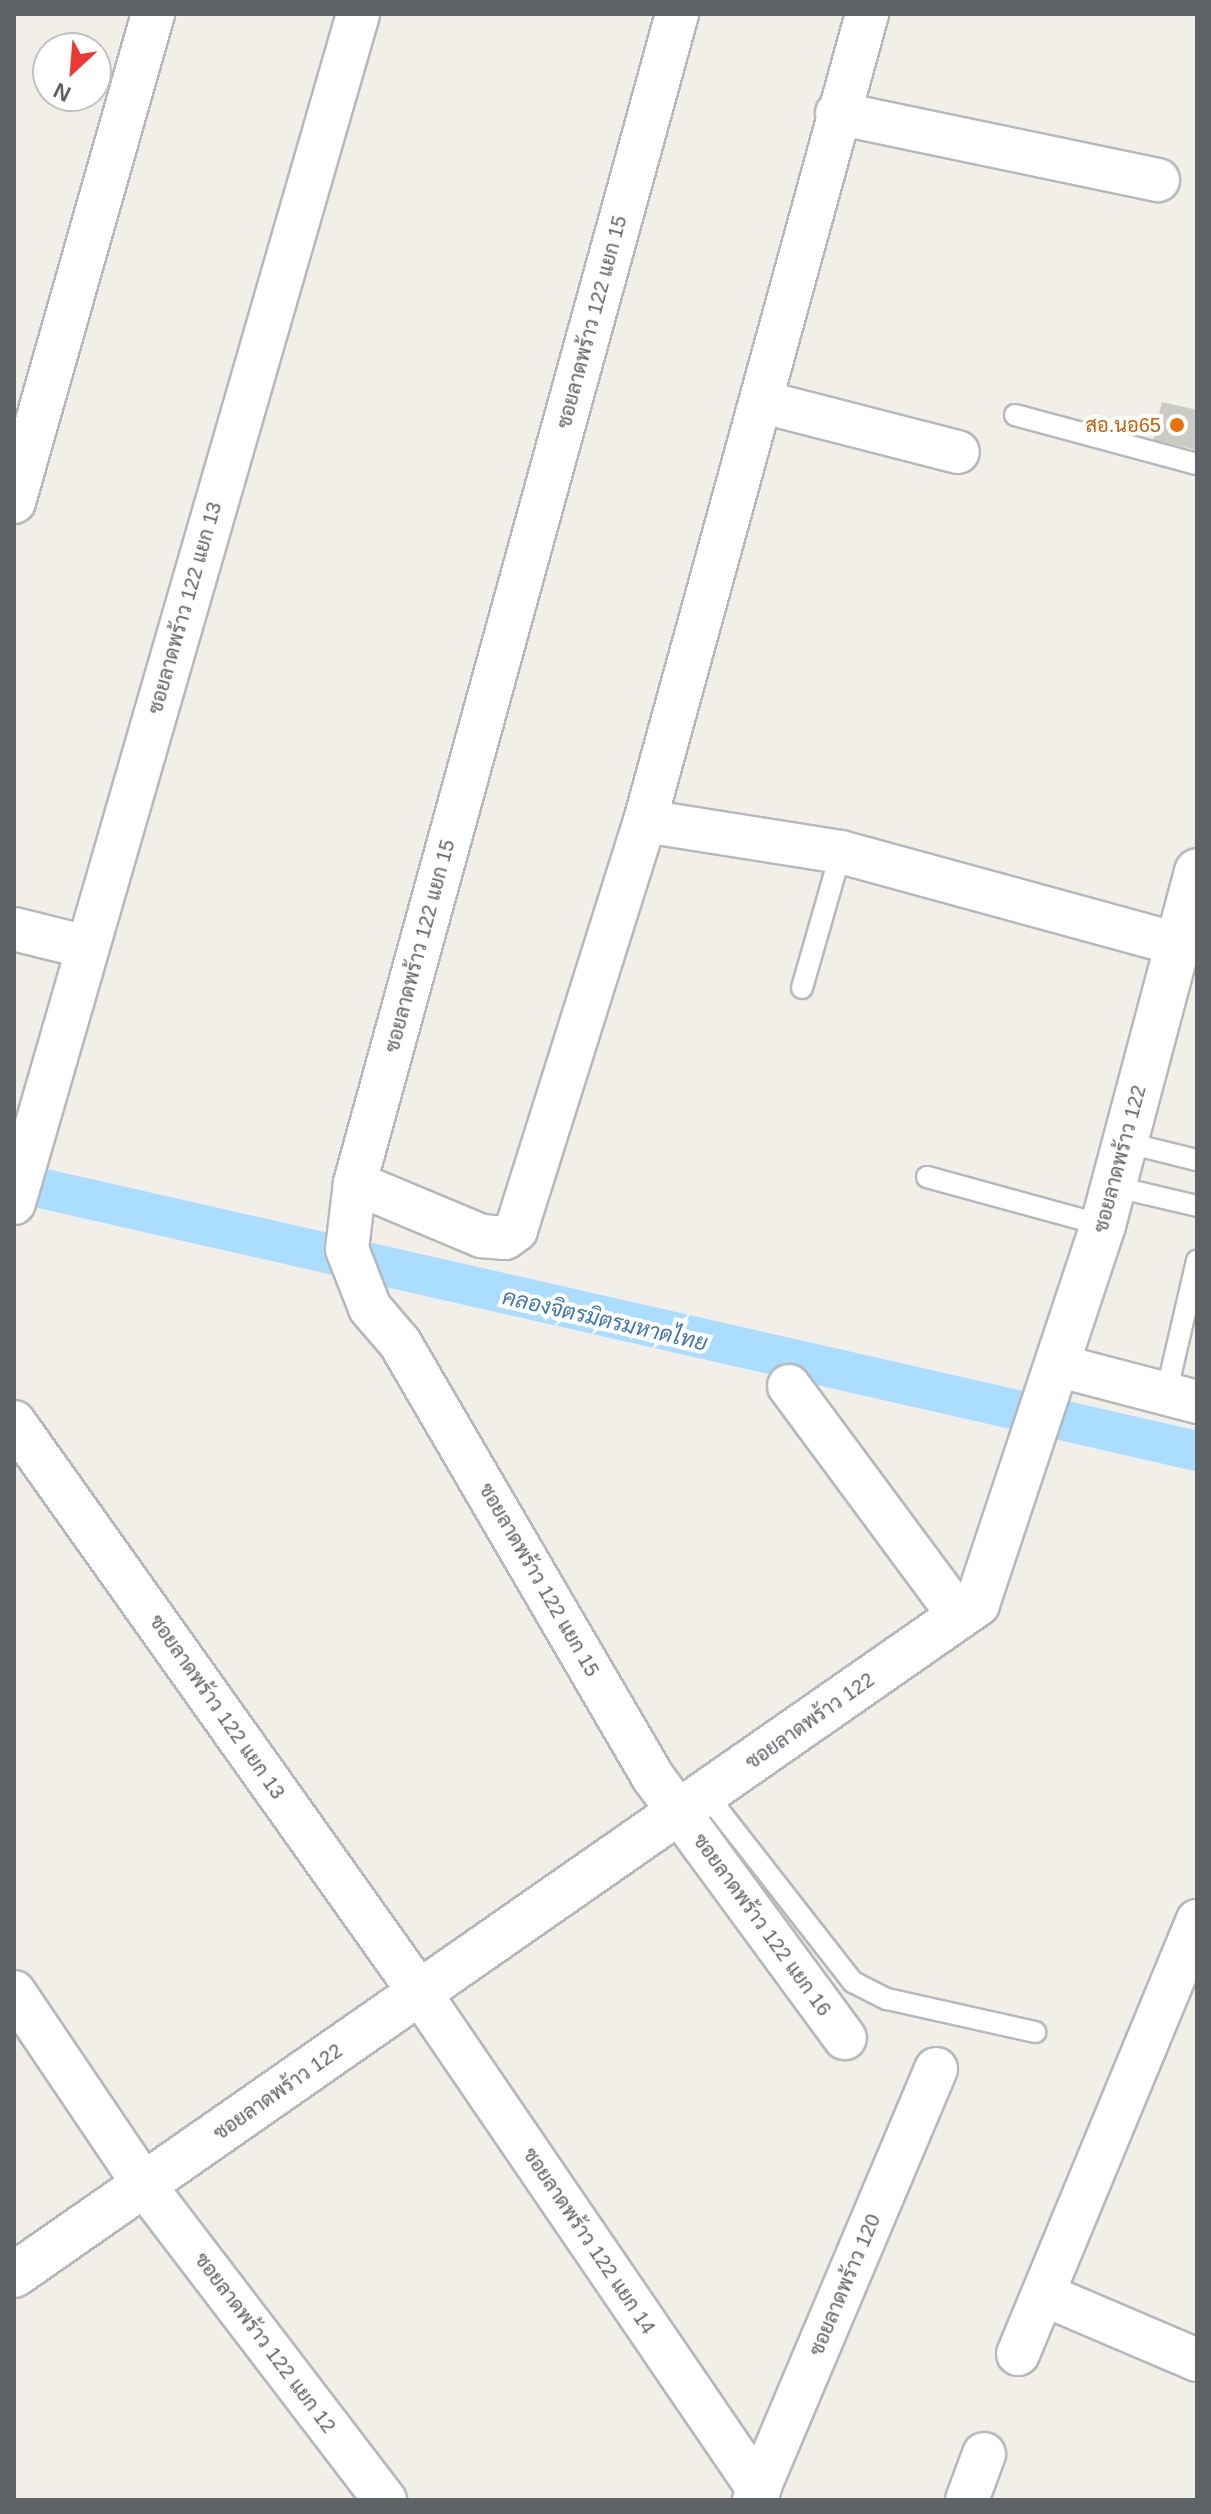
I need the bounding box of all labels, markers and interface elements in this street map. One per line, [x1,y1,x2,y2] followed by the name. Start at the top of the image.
[32,32,112,112] north arrow
[50,78,75,107] text: N
[552,213,632,431] street label: ซอยลาดพร้าว 122 แยก 15
[1085,413,1161,437] place label: สอ.นอ65
[1168,416,1186,434] marker: สอ.นอ65
[143,499,227,717] street label: ซอยลาดพร้าว 122 แยก 13
[380,837,460,1055] street label: ซอยลาดพร้าว 122 แยก 15
[1089,1083,1151,1235] street label: ซอยลาดพร้าว 122
[500,1284,710,1356] water label: คลองจิตรมิตรมหาดไทย
[474,1479,604,1681] street label: ซอยลาดพร้าว 122 แยก 15
[144,1610,290,1804] street label: ซอยลาดพร้าว 122 แยก 13
[741,1668,879,1774] street label: ซอยลาดพร้าว 122
[688,1829,836,2021] street label: ซอยลาดพร้าว 122 แยก 16
[209,2039,347,2145] street label: ซอยลาดพร้าว 122
[518,2143,660,2339] street label: ซอยลาดพร้าว 122 แยก 14
[804,2211,886,2359] street label: ซอยลาดพร้าว 120
[189,2248,341,2438] street label: ซอยลาดพร้าว 122 แยก 12

